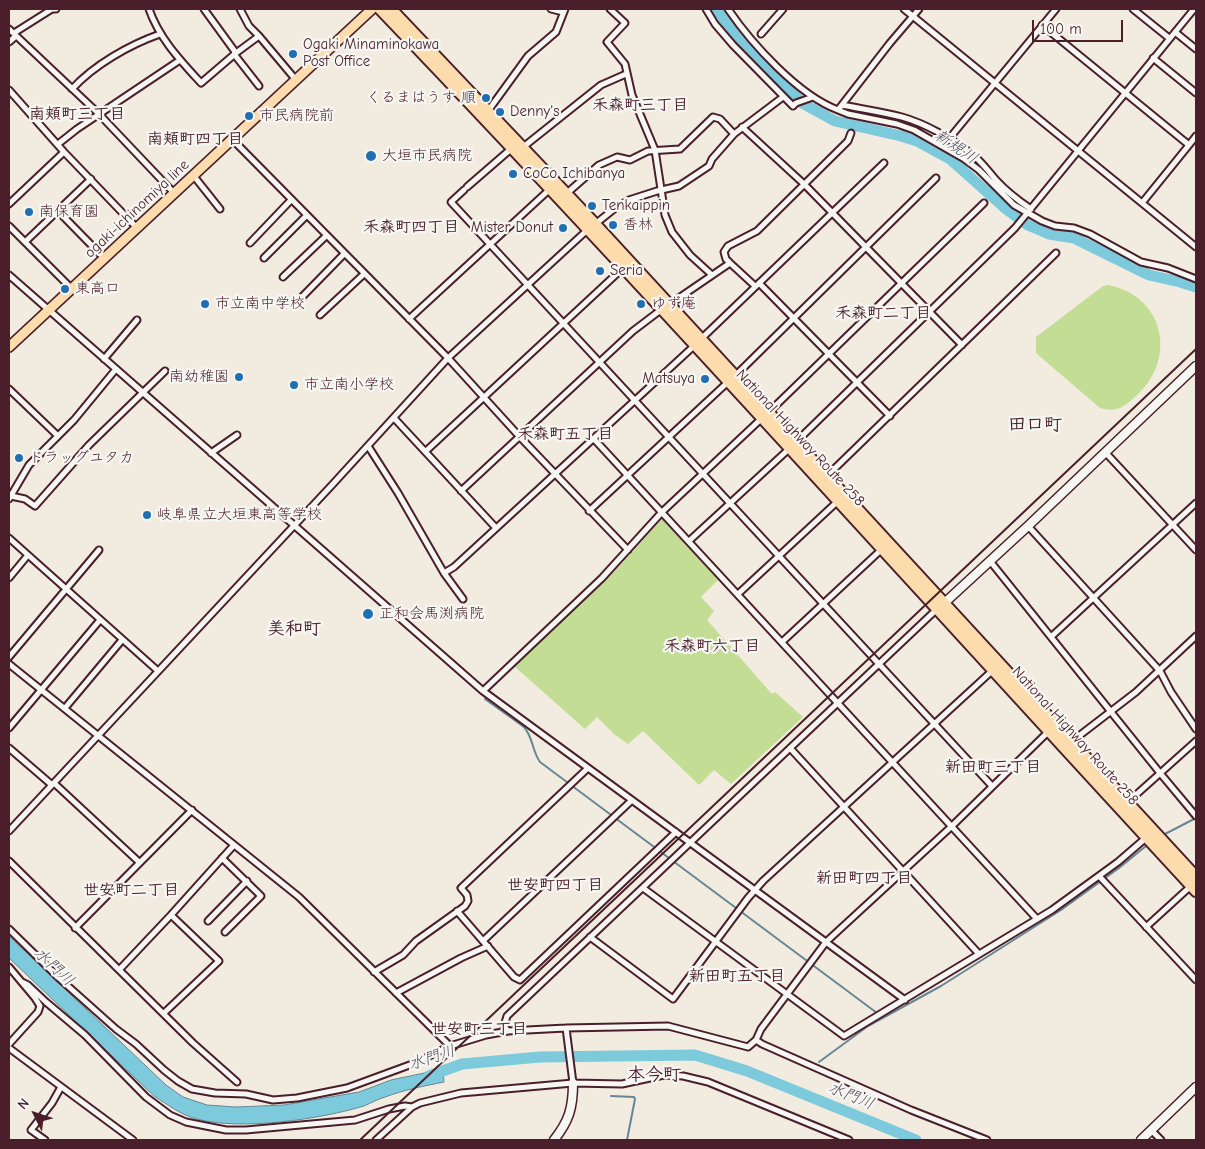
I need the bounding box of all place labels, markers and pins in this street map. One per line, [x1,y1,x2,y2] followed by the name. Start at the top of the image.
[303,36,439,71] place label: Ogaki Minaminokawa Post Office
[287,48,299,60] marker: Ogaki Minaminokawa Post Office
[366,89,476,107] place label: くるまはうす 順
[480,92,492,104] marker: くるまはうす 順
[510,103,559,121] place label: Denny's
[494,106,506,118] marker: Denny's
[259,107,334,125] place label: 市民病院前
[243,110,255,122] marker: 市民病院前
[382,147,472,165] place label: 大垣市民病院
[364,149,378,163] marker: 大垣市民病院
[523,165,625,183] place label: CoCo Ichibanya
[507,168,519,180] marker: CoCo Ichibanya
[602,197,670,215] place label: Tenkaippin
[586,200,598,212] marker: Tenkaippin
[39,203,99,221] place label: 南保育園
[23,206,35,218] marker: 南保育園
[623,216,653,234] place label: 香林
[471,219,553,237] place label: Mister Donut
[607,219,619,231] marker: 香林
[557,222,569,234] marker: Mister Donut
[610,262,643,280] place label: Seria
[594,265,606,277] marker: Seria
[75,280,120,298] place label: 東高口
[59,283,71,295] marker: 東高口
[215,295,305,313] place label: 市立南中学校
[651,295,696,313] place label: ゆず庵
[199,298,211,310] marker: 市立南中学校
[635,298,647,310] marker: ゆず庵
[169,368,229,386] place label: 南幼稚園
[642,370,695,388] place label: Matsuya
[233,371,245,383] marker: 南幼稚園
[699,373,711,385] marker: Matsuya
[304,376,394,394] place label: 市立南小学校
[288,379,300,391] marker: 市立南小学校
[29,449,134,467] place label: ドラッグユタカ
[13,452,25,464] marker: ドラッグユタカ
[157,506,322,524] place label: 岐阜県立大垣東高等学校
[141,509,153,521] marker: 岐阜県立大垣東高等学校
[379,605,484,623] place label: 正和会馬渕病院
[361,607,375,621] marker: 正和会馬渕病院

